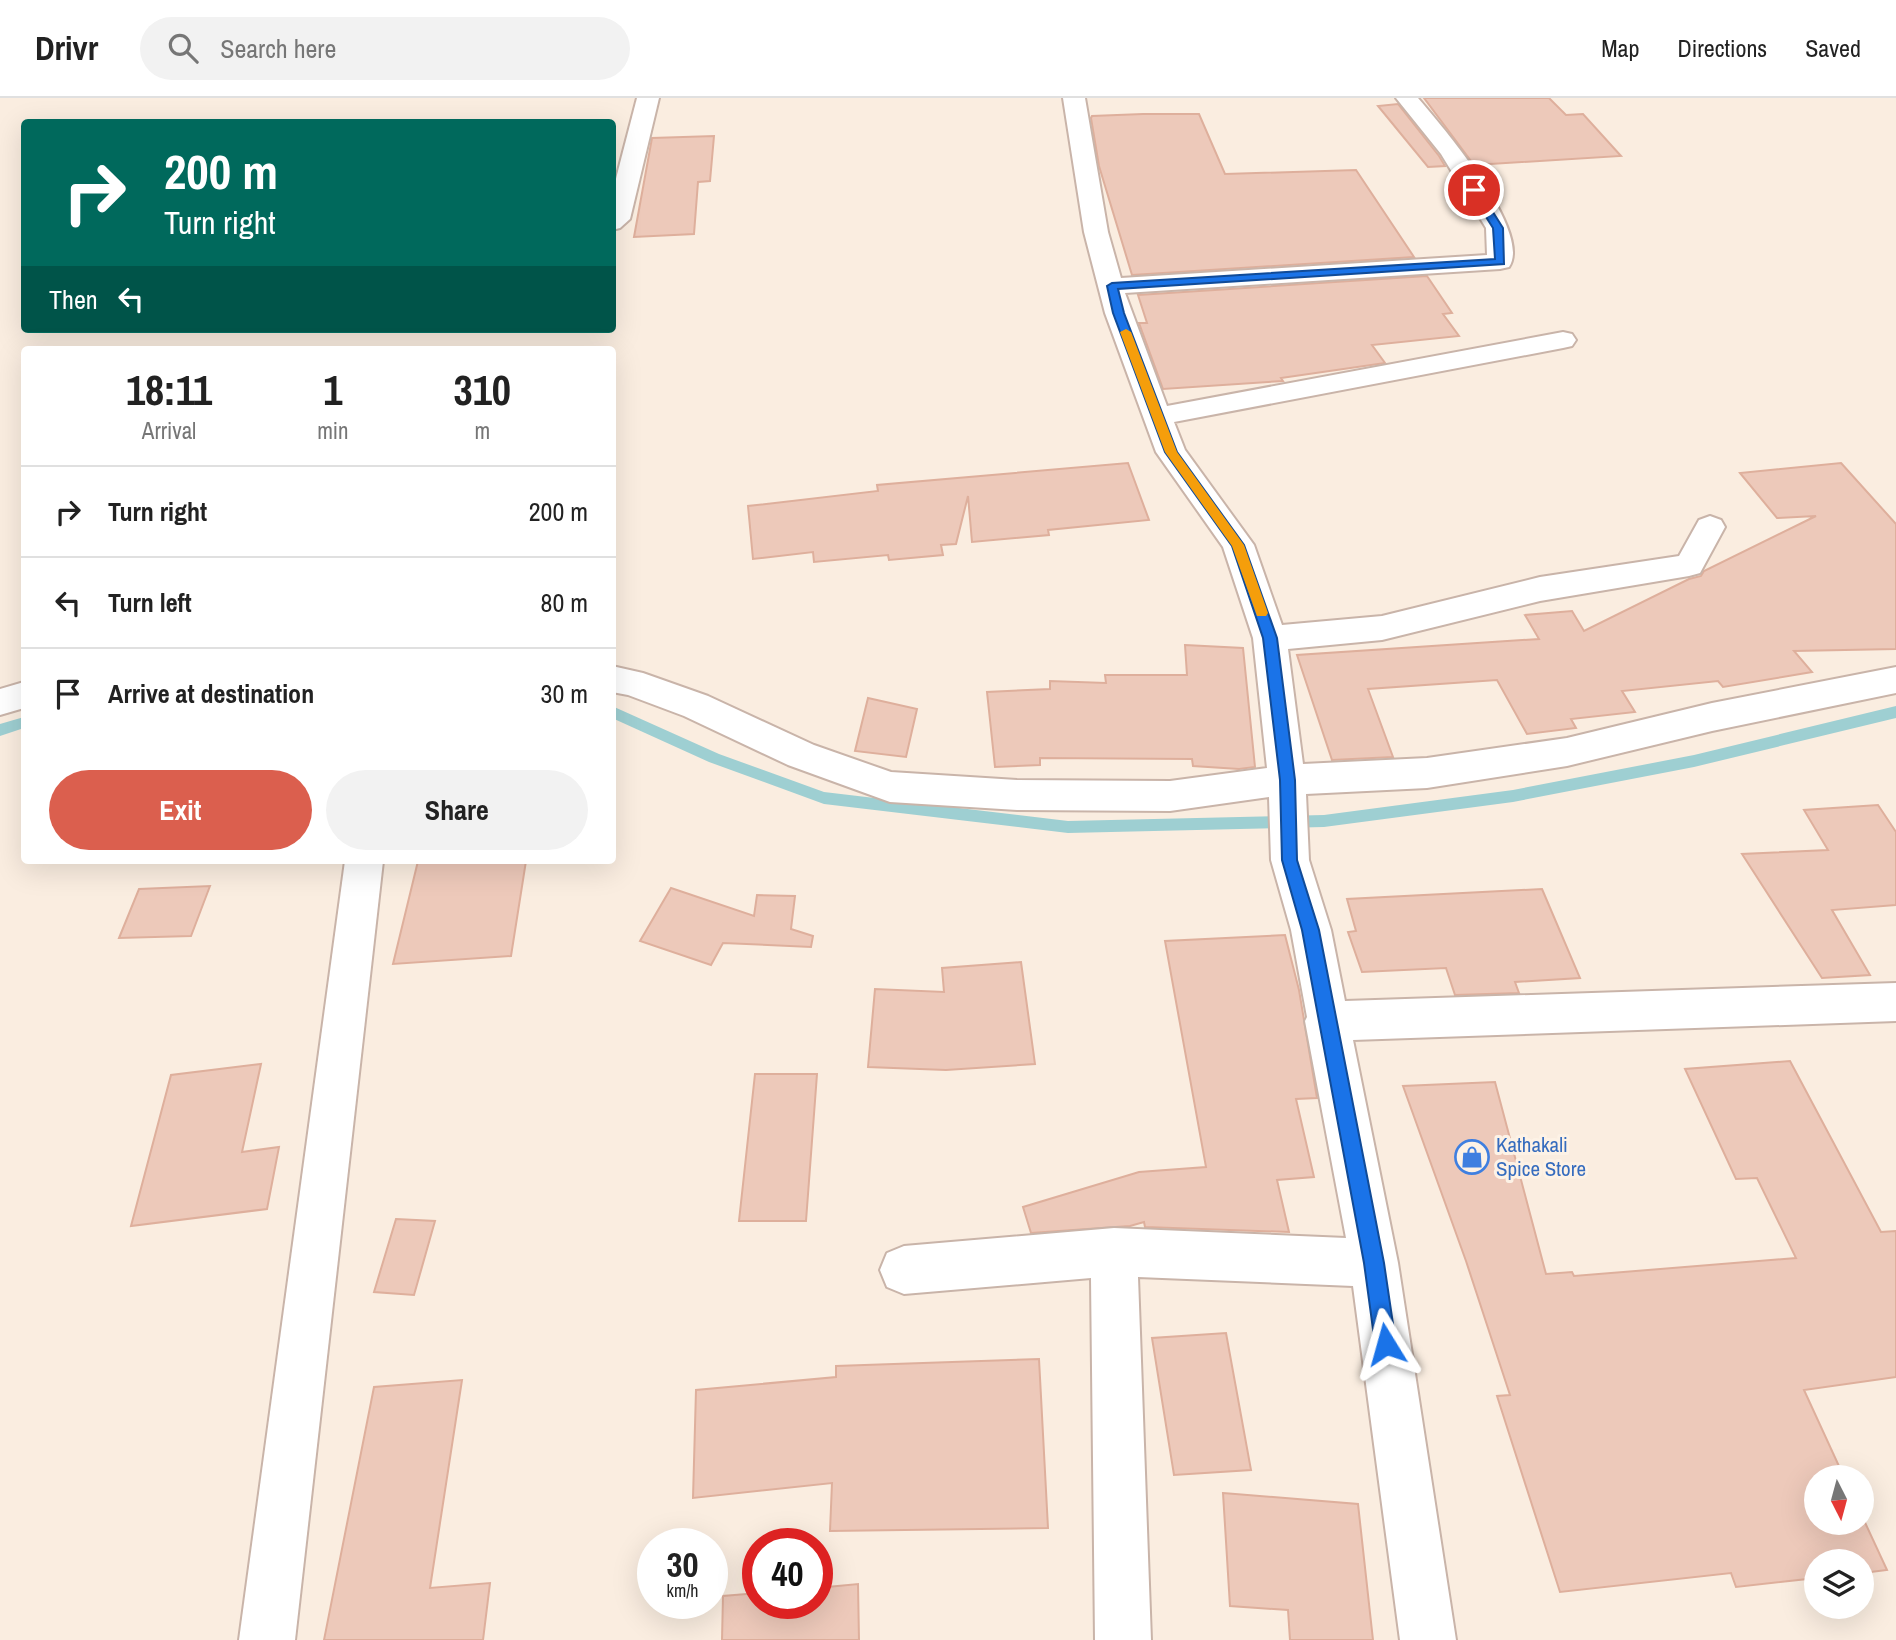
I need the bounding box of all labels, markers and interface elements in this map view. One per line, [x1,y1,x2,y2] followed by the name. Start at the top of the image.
[140,17,630,80] search box
[35,26,98,70] text: Drivr
[164,29,202,67] icon: search
[220,31,336,66] text: Search here
[1601,32,1639,64] text: Map
[1677,32,1767,64] text: Directions
[1805,32,1861,64] text: Saved
[164,138,278,204] text: 200 m
[49,147,140,238] icon: right
[1444,160,1504,220] pin
[1455,171,1493,209] icon: arrive
[164,201,276,244] text: Turn right
[112,280,150,318] icon: left
[49,282,98,317] text: Then
[126,362,212,418] text: 18:11
[323,362,342,418] text: 1
[454,362,511,418] text: 310
[142,415,196,446] text: Arrival
[317,415,349,446] text: min
[474,415,490,446] text: m
[49,493,87,531] icon: right
[108,494,207,529] text: Turn right
[529,494,588,529] text: 200 m
[49,584,87,622] icon: left
[108,585,192,620] text: Turn left
[541,585,588,620] text: 80 m
[49,675,87,713] icon: arrive
[108,676,314,711] text: Arrive at destination
[541,676,588,711] text: 30 m
[49,770,312,850] button: Exit
[326,770,588,850] button: Share
[1496,1130,1586,1183] place label: Kathakali Spice Store
[1453,1138,1491,1176] shop icon: Kathakali Spice Store
[1349,1307,1423,1381] position arrow
[1804,1465,1874,1535] north arrow
[1804,1465,1874,1619] map controls
[742,1528,833,1619] speed limit sign: 40
[667,1541,698,1588] text: 30
[1804,1549,1874,1619] button: layers
[667,1578,699,1603] text: km/h

